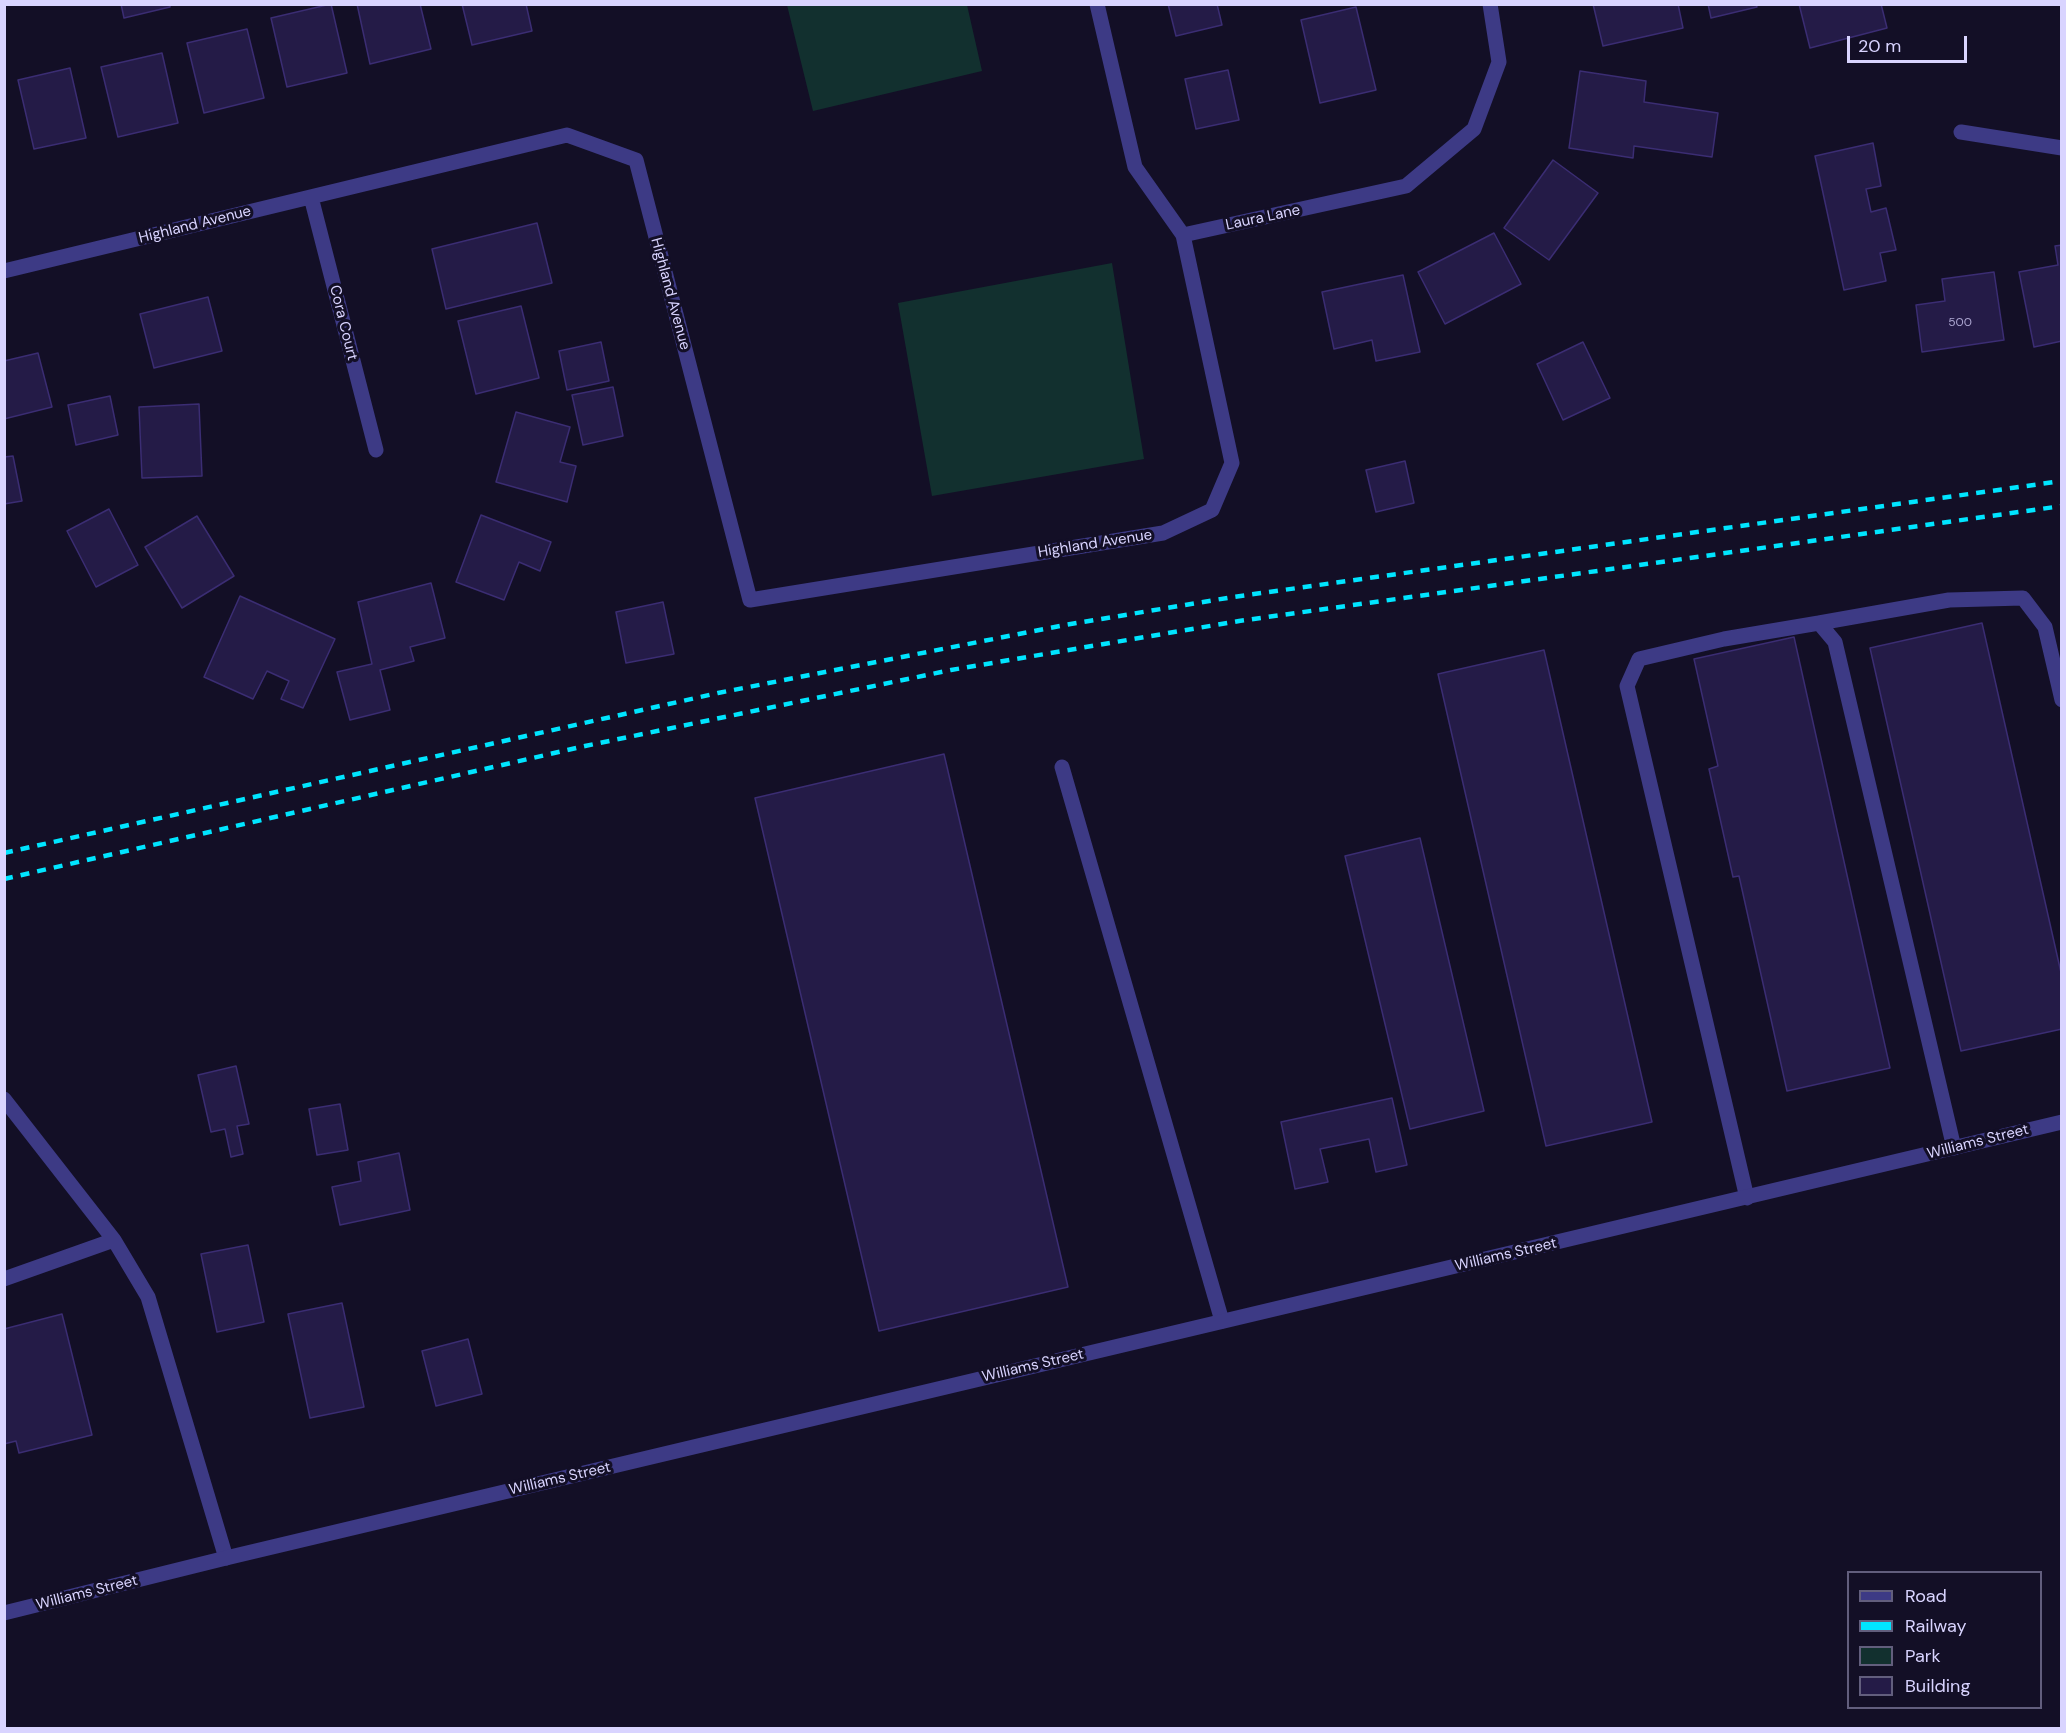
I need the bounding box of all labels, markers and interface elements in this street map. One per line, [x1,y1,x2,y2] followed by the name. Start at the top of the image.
[1850,24,1970,62] scale bar
[1858,34,1901,58] text: 20 m
[1224,201,1302,235] street label: Laura Lane
[137,202,253,248] street label: Highland Avenue
[646,236,694,352] street label: Highland Avenue
[325,283,361,363] street label: Cora Court
[1948,316,1972,330] house number: 500
[1037,526,1153,562] street label: Highland Avenue
[1925,1121,2031,1163] street label: Williams Street
[1453,1235,1559,1275] street label: Williams Street
[980,1346,1086,1386] street label: Williams Street
[507,1459,613,1499] street label: Williams Street
[1847,1571,2042,1709] legend
[34,1572,140,1614] street label: Williams Street
[1905,1584,1947,1608] text: Road
[1905,1614,1967,1638] text: Railway
[1905,1644,1941,1668] text: Park
[1905,1674,1970,1698] text: Building

